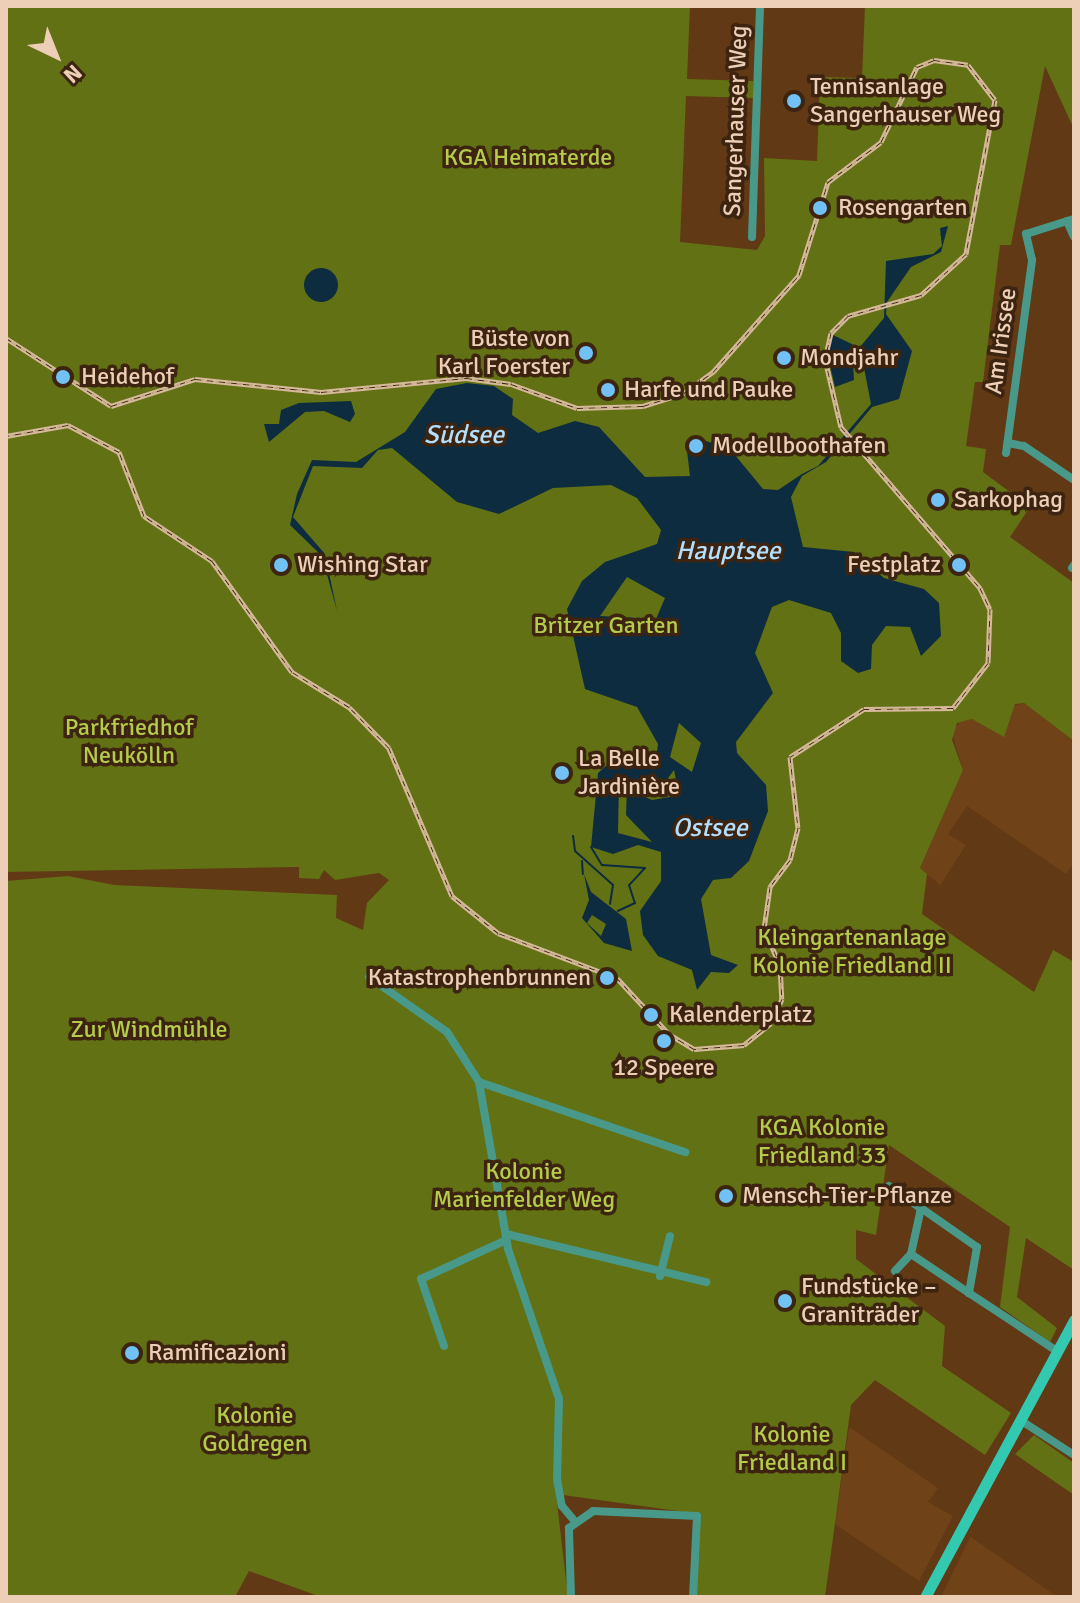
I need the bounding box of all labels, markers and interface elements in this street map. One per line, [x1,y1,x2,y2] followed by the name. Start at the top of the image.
[16,16,96,96] north arrow
[718,25,754,217] street label: Sangerhauser Weg
[58,59,88,89] text: N
[810,73,1001,129] place label: Tennisanlage Sangerhauser Weg
[785,92,803,110] marker: Tennisanlage Sangerhauser Weg
[444,144,612,172] park label: KGA Heimaterde
[838,194,968,222] place label: Rosengarten
[809,197,831,219] marker: Rosengarten
[979,286,1023,396] street label: Am Irissee
[438,325,570,381] place label: Büste von Karl Foerster
[577,344,595,362] marker: Büste von Karl Foerster
[800,344,898,372] place label: Mondjahr
[775,349,793,367] marker: Mondjahr
[81,363,174,391] place label: Heidehof
[52,366,74,388] marker: Heidehof
[624,376,793,404] place label: Harfe und Pauke
[599,381,617,399] marker: Harfe und Pauke
[424,420,504,452] water label: Südsee
[712,432,886,460] place label: Modellboothafen
[687,437,705,455] marker: Modellboothafen
[954,486,1063,514] place label: Sarkophag
[929,491,947,509] marker: Sarkophag
[675,536,781,568] water label: Hauptsee
[297,551,428,579] place label: Wishing Star
[847,551,941,579] place label: Festplatz
[948,554,970,576] marker: Festplatz
[272,556,290,574] marker: Wishing Star
[533,612,679,640] park label: Britzer Garten
[65,714,193,770] park label: Parkfriedhof Neukölln
[578,745,680,801] place label: La Belle Jardinière
[553,764,571,782] marker: La Belle Jardinière
[673,813,747,845] water label: Ostsee
[752,924,952,980] park label: Kleingartenanlage Kolonie Friedland II
[368,964,591,992] place label: Katastrophenbrunnen
[598,969,616,987] marker: Katastrophenbrunnen
[669,1001,812,1029] place label: Kalenderplatz
[640,1004,662,1026] marker: Kalenderplatz
[71,1016,227,1044] park label: Zur Windmühle
[655,1032,673,1050] marker: 12 Speere
[613,1054,715,1082] place label: 12 Speere
[758,1114,886,1170] park label: KGA Kolonie Friedland 33
[433,1158,615,1214] park label: Kolonie Marienfelder Weg
[742,1182,952,1210] place label: Mensch-Tier-Pflanze
[717,1187,735,1205] marker: Mensch-Tier-Pflanze
[801,1273,937,1329] place label: Fundstücke – Graniträder
[776,1292,794,1310] marker: Fundstücke – Graniträder
[148,1339,287,1367] place label: Ramificazioni
[123,1344,141,1362] marker: Ramificazioni
[202,1402,308,1458] park label: Kolonie Goldregen
[737,1421,847,1477] park label: Kolonie Friedland I

